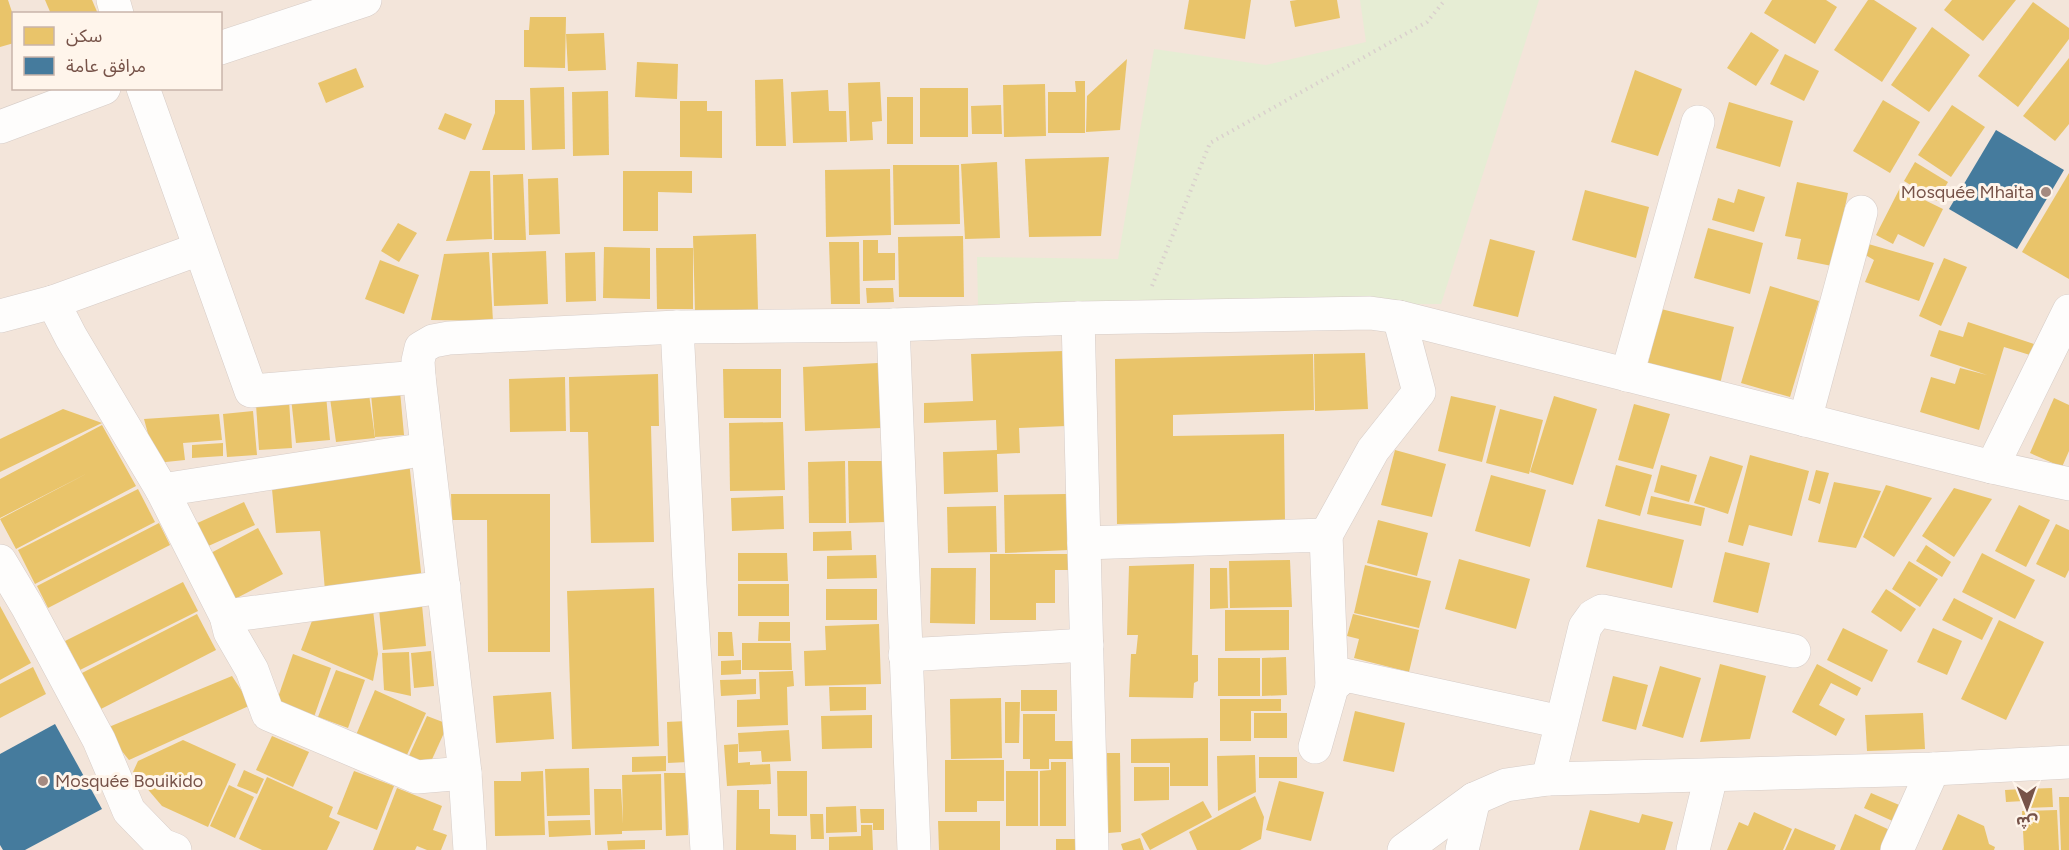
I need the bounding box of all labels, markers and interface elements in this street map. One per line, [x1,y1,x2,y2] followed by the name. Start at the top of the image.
[12,12,222,90] legend
[66,25,102,47] text: سكن
[66,55,146,77] text: مرافق عامة
[1901,181,2034,203] place label: Mosquée Mhaita
[2039,185,2053,199] marker: Mosquée Mhaita
[55,770,203,792] place label: Mosquée Bouikido
[36,774,50,788] marker: Mosquée Bouikido
[1997,778,2057,838] north arrow
[2016,813,2038,832] text: ش

